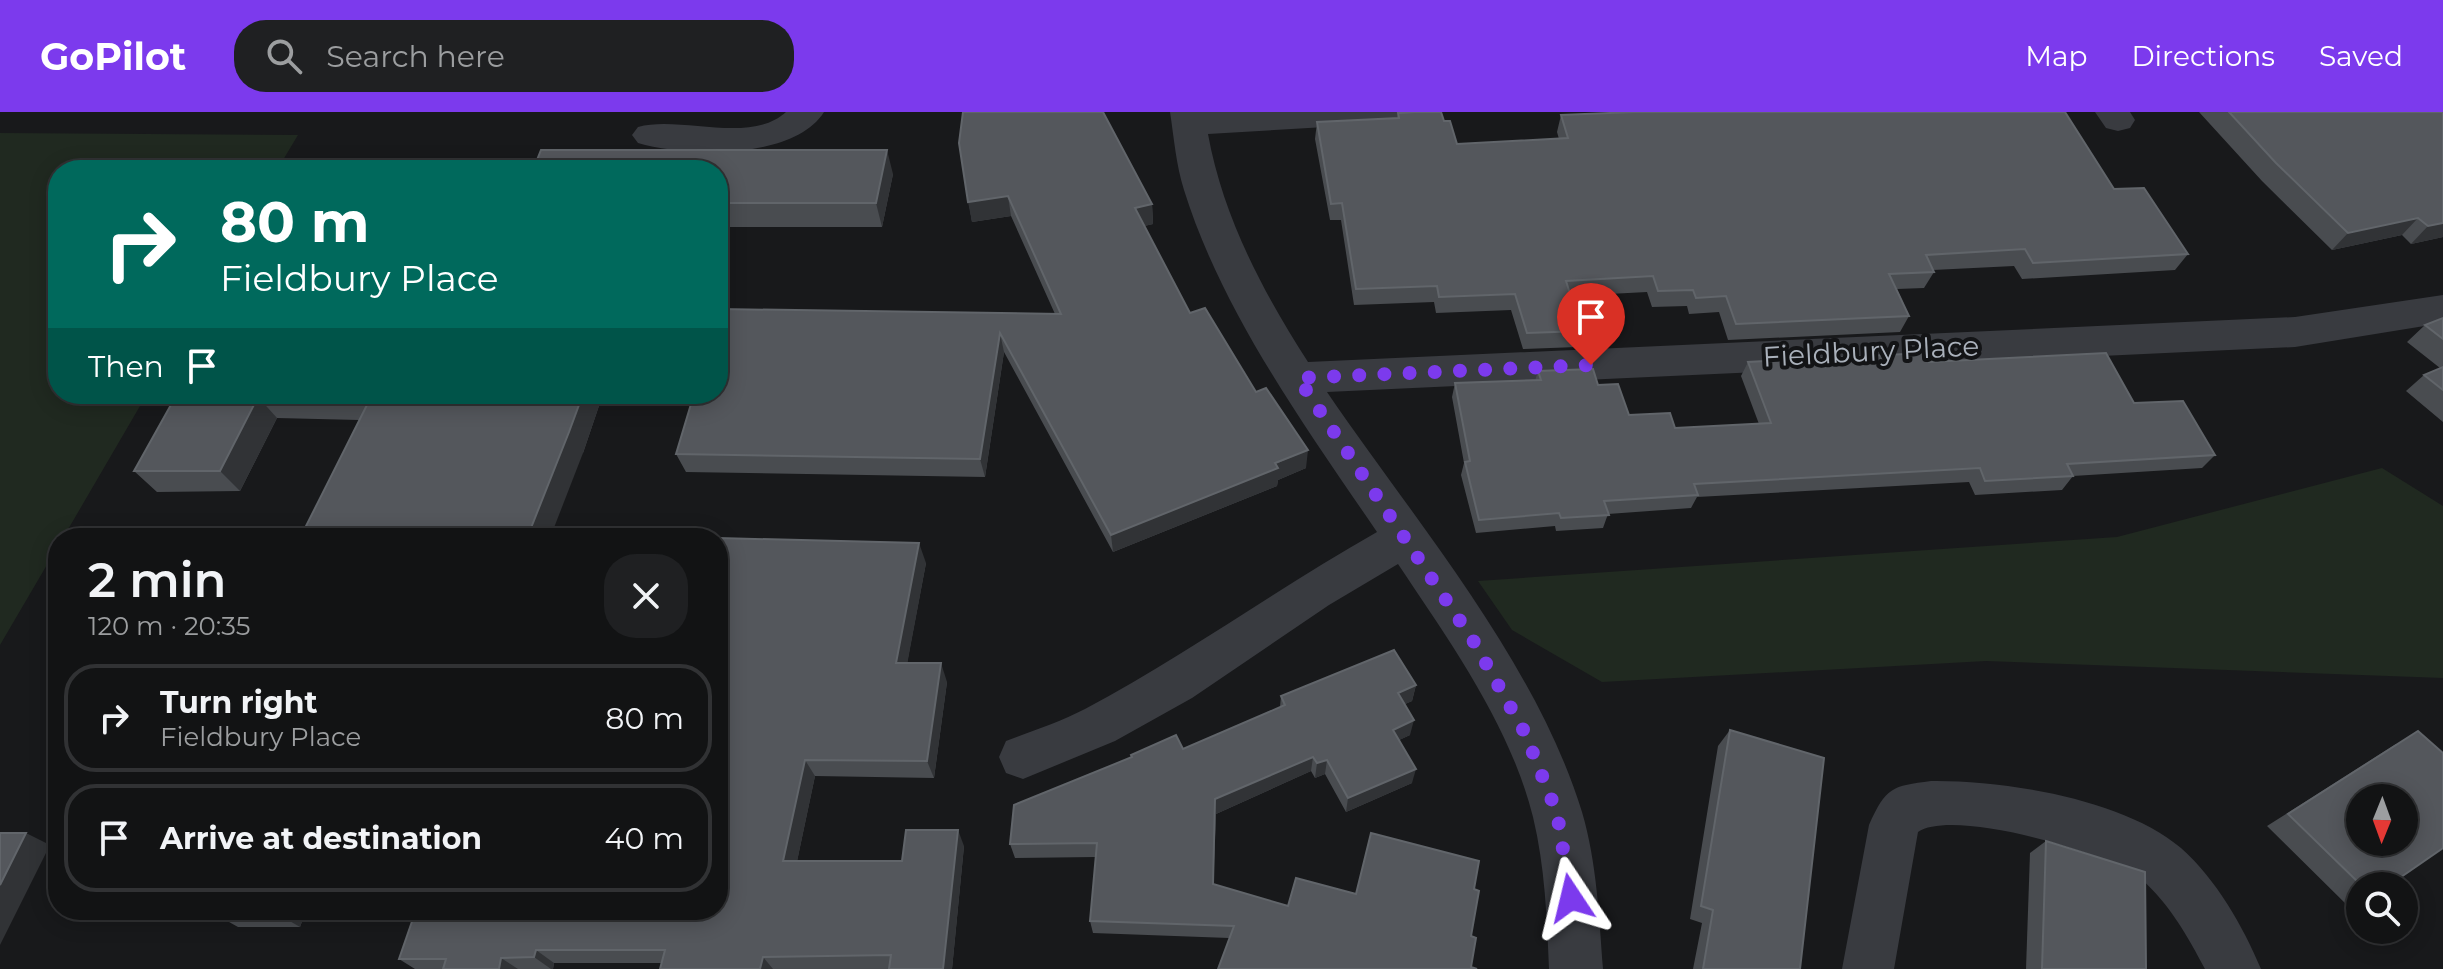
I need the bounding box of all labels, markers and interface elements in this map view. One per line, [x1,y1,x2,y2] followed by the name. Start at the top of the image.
[234,20,794,92] search box
[40,33,186,80] text: GoPilot
[262,34,306,78] icon: search
[326,38,505,75] text: Search here
[2025,39,2087,73] text: Map
[2131,39,2275,73] text: Directions
[2319,39,2403,73] text: Saved
[220,188,370,256] text: 80 m
[88,192,192,296] icon: right
[220,256,499,300] text: Fieldbury Place
[1557,283,1625,365] pin
[1569,295,1613,339] icon: arrive
[1762,328,1980,374] street label: Fieldbury Place
[180,344,224,388] icon: arrive
[88,348,164,385] text: Then
[88,551,226,609] text: 2 min
[604,554,688,638] button: close
[88,610,250,642] text: 120 m · 20:35
[160,684,317,721] text: Turn right
[92,696,136,740] icon: right
[605,700,684,737] text: 80 m
[160,721,361,753] text: Fieldbury Place
[2346,784,2418,856] north arrow
[2346,784,2418,944] map controls
[92,816,136,860] icon: arrive
[160,820,482,857] text: Arrive at destination
[605,820,684,857] text: 40 m
[1529,856,1613,940] position arrow
[2346,872,2418,944] button: search

